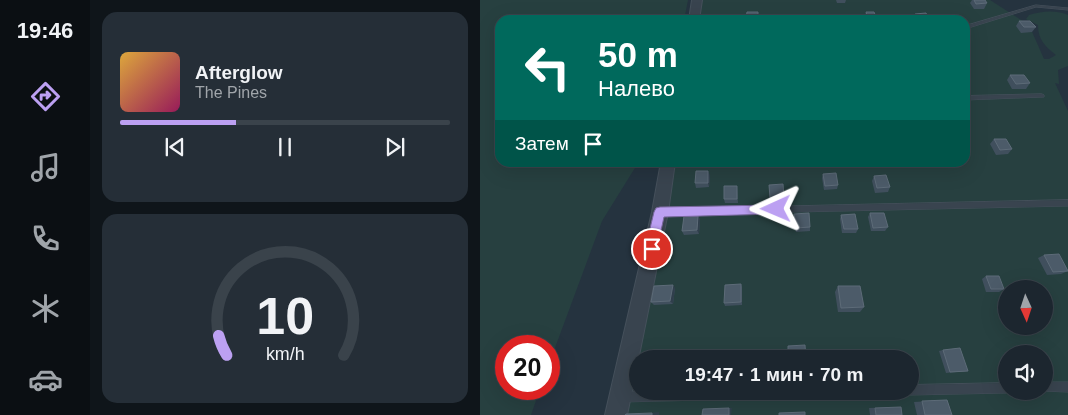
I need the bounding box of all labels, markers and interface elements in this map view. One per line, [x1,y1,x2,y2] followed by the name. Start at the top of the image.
[17,18,73,43] text: 19:46
[515,35,580,100] icon: left
[598,35,678,74] text: 50 m
[195,62,283,83] text: Afterglow
[598,76,675,101] text: Налево
[28,79,63,114] icon: directions
[195,84,267,101] text: The Pines
[579,130,607,158] icon: arrive
[161,133,189,161] icon: previous
[271,133,299,161] icon: pause
[381,133,409,161] icon: next
[515,133,569,154] text: Затем
[28,150,63,185] icon: music
[749,182,801,234] position arrow
[28,221,63,256] icon: phone
[631,228,673,270] pin
[638,235,666,263] icon: arrive
[998,280,1052,335] north arrow
[998,280,1053,400] map controls
[256,287,314,345] text: 10
[28,291,63,326] icon: climate
[495,335,560,400] speed limit sign: 20
[266,344,304,364] text: km/h
[998,345,1053,400] button: sound
[28,362,63,397] icon: car
[685,364,863,385] text: 19:47 · 1 мин · 70 m

